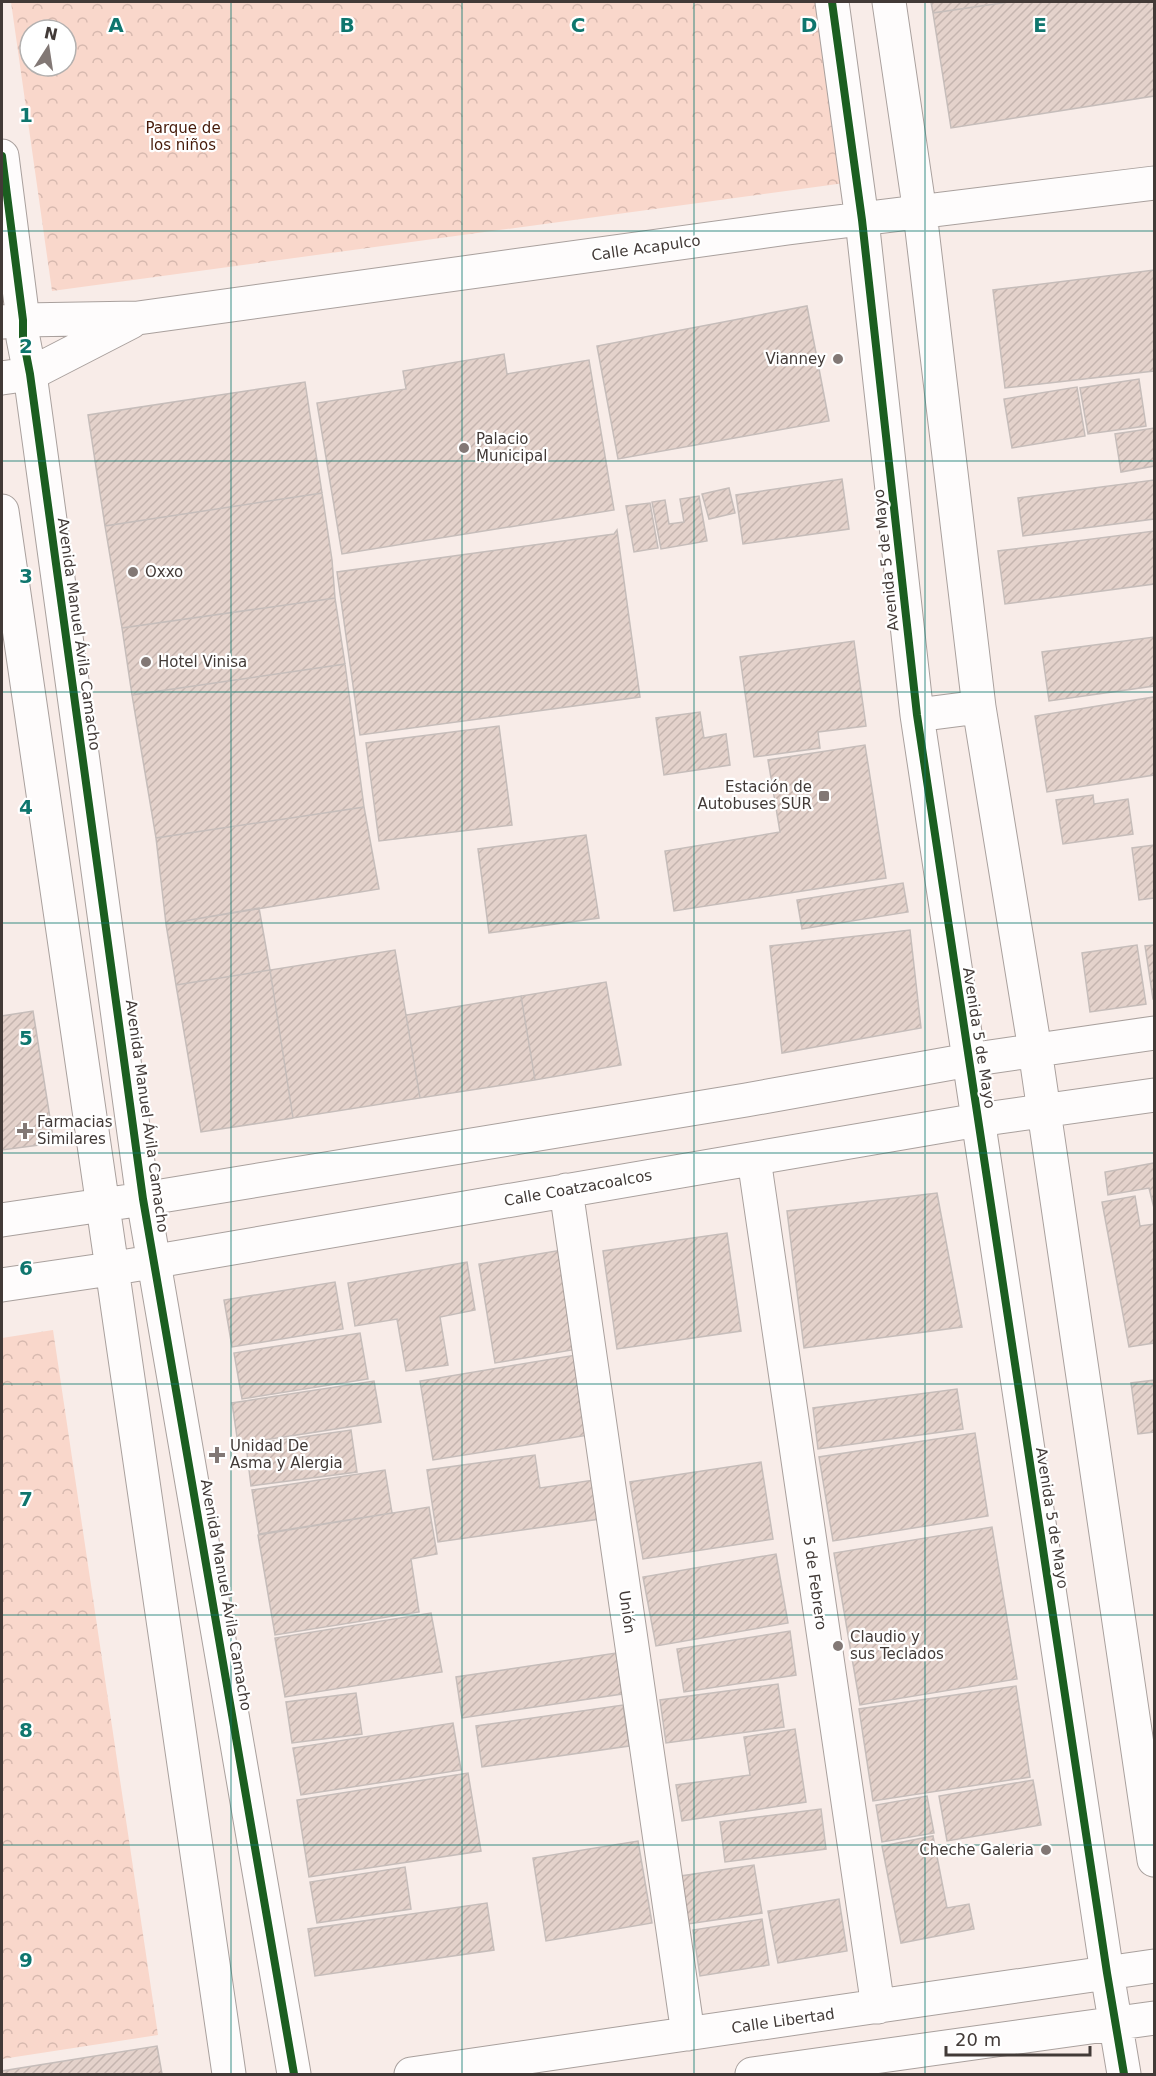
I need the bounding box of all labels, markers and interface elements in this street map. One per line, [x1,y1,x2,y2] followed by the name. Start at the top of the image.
[108,13,124,37] text: A
[339,13,355,37] text: B
[571,13,585,37] text: C
[801,13,817,37] text: D
[1033,13,1047,37] text: E
[18,18,78,78] north arrow
[42,23,60,45] text: N
[19,103,33,127] text: 1
[145,119,221,154] park label: Parque de los niños
[590,231,702,265] street label: Calle Acapulco
[19,334,33,358] text: 2
[766,350,826,368] place label: Vianney
[831,352,845,366] marker: Vianney
[476,430,547,465] place label: Palacio Municipal
[457,441,471,455] marker: Palacio Municipal
[870,488,902,632] street label: Avenida 5 de Mayo
[54,516,105,752] street label: Avenida Manuel Ávila Camacho
[145,563,183,581] place label: Oxxo
[19,564,33,588] text: 3
[126,565,140,579] marker: Oxxo
[158,653,247,671] place label: Hotel Vinisa
[139,655,153,669] marker: Hotel Vinisa
[698,778,812,813] place label: Estación de Autobuses SUR
[817,789,831,803] marker: Estación de Autobuses SUR
[19,795,33,819] text: 4
[959,966,999,1110] street label: Avenida 5 de Mayo
[122,998,173,1234] street label: Avenida Manuel Ávila Camacho
[19,1026,33,1050] text: 5
[37,1113,113,1148] place label: Farmacias Similares
[18,1124,32,1138] marker: Farmacias Similares
[503,1166,654,1210] street label: Calle Coatzacoalcos
[19,1256,33,1280] text: 6
[230,1437,343,1472] place label: Unidad De Asma y Alergia
[208,1446,226,1464] marker: Unidad De Asma y Alergia
[1032,1446,1072,1590] street label: Avenida 5 de Mayo
[197,1478,256,1712] street label: Avenida Manuel Ávila Camacho
[19,1487,33,1511] text: 7
[800,1535,830,1631] street label: 5 de Febrero
[615,1589,639,1635] street label: Unión
[850,1628,944,1663] place label: Claudio y sus Teclados
[831,1639,845,1653] marker: Claudio y sus Teclados
[19,1718,33,1742] text: 8
[919,1841,1034,1859] place label: Cheche Galeria
[1039,1843,1053,1857] marker: Cheche Galeria
[19,1948,33,1972] text: 9
[730,2005,836,2037] street label: Calle Libertad
[946,2019,1090,2057] scale bar
[955,2029,1001,2050] text: 20 m

